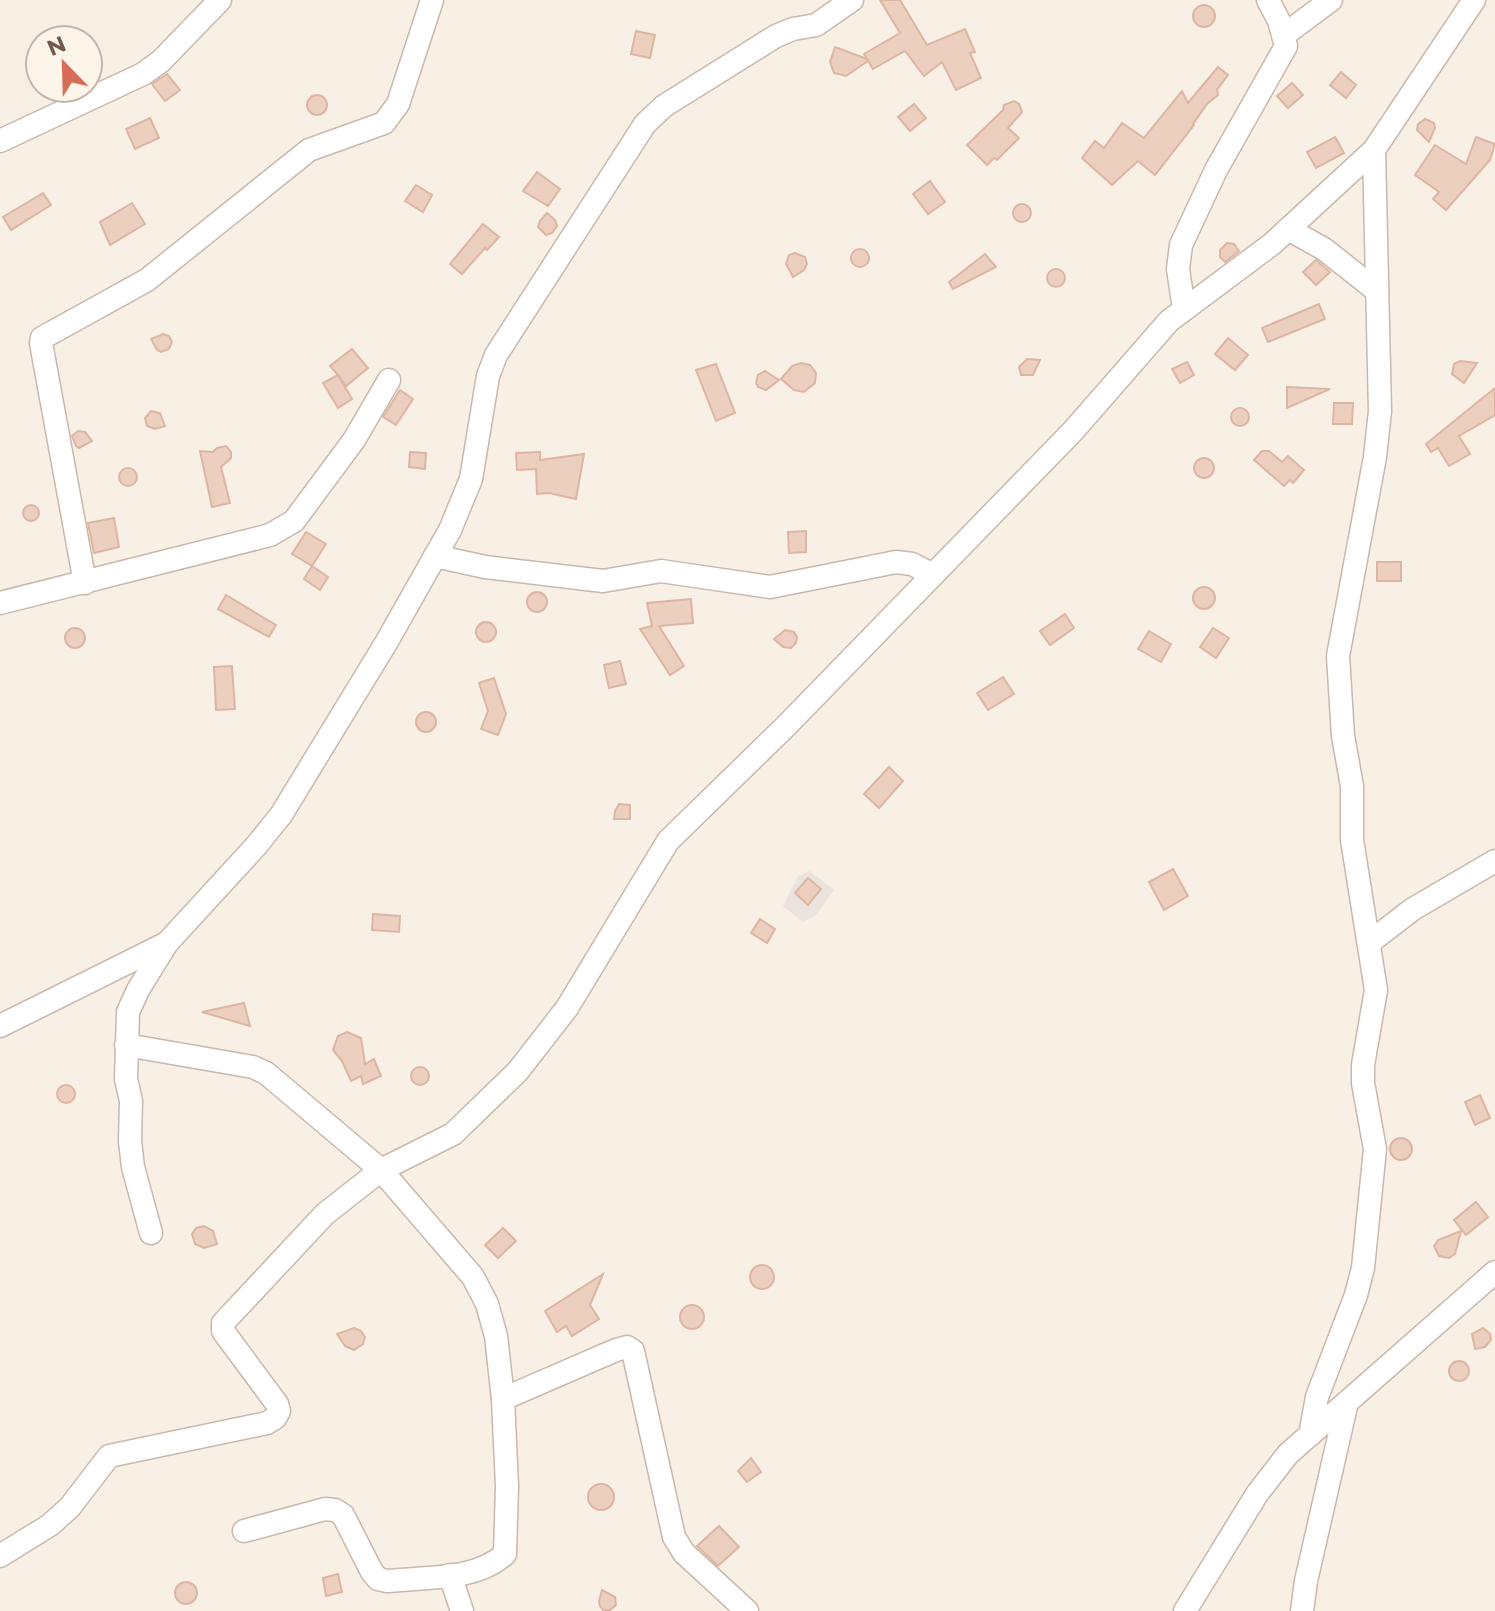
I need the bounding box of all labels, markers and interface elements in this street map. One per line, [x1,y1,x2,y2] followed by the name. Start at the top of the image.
[24,24,104,104] north arrow
[43,30,70,62] text: N

